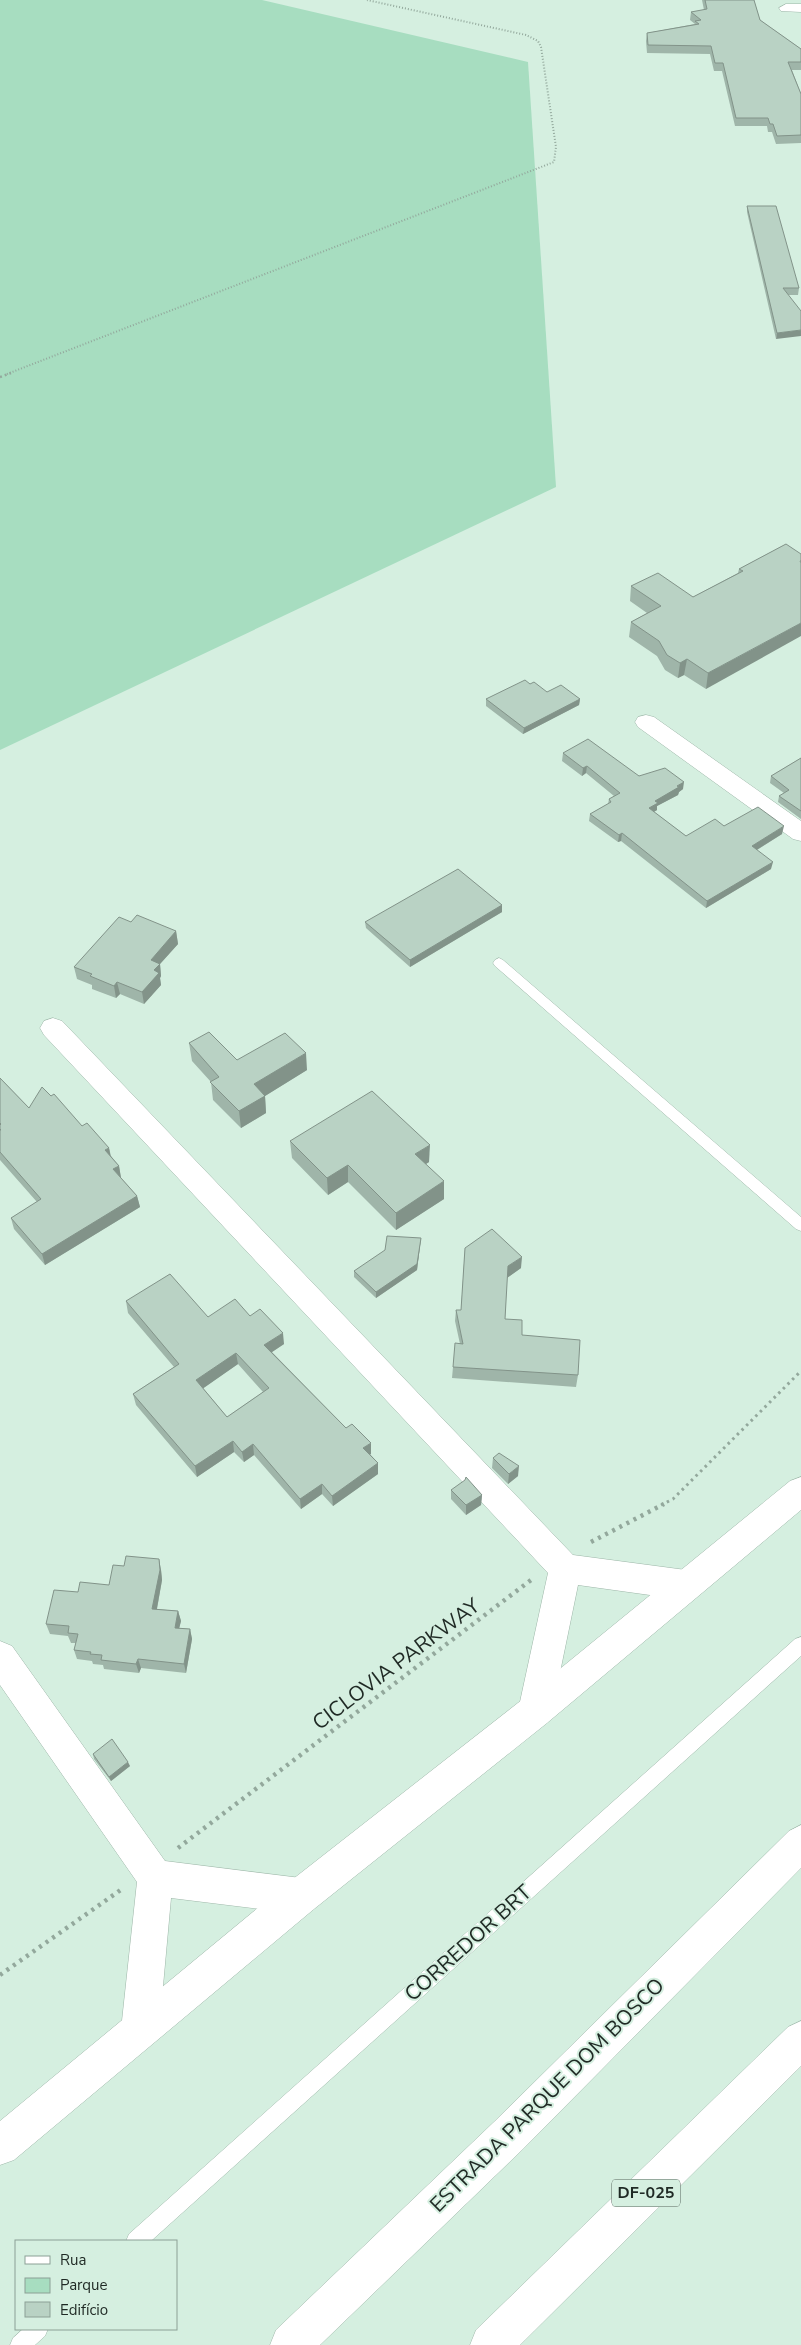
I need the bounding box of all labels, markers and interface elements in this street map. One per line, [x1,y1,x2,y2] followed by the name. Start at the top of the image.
[307,1591,486,1736] street label: CICLOVIA PARKWAY
[399,1878,538,2008] street label: CORREDOR BRT
[424,1972,670,2218] street label: ESTRADA PARQUE DOM BOSCO
[612,2180,680,2206] road number: DF-025
[15,2240,178,2330] legend
[60,2250,86,2270] text: Rua
[60,2275,108,2295] text: Parque
[60,2300,108,2320] text: Edifício

